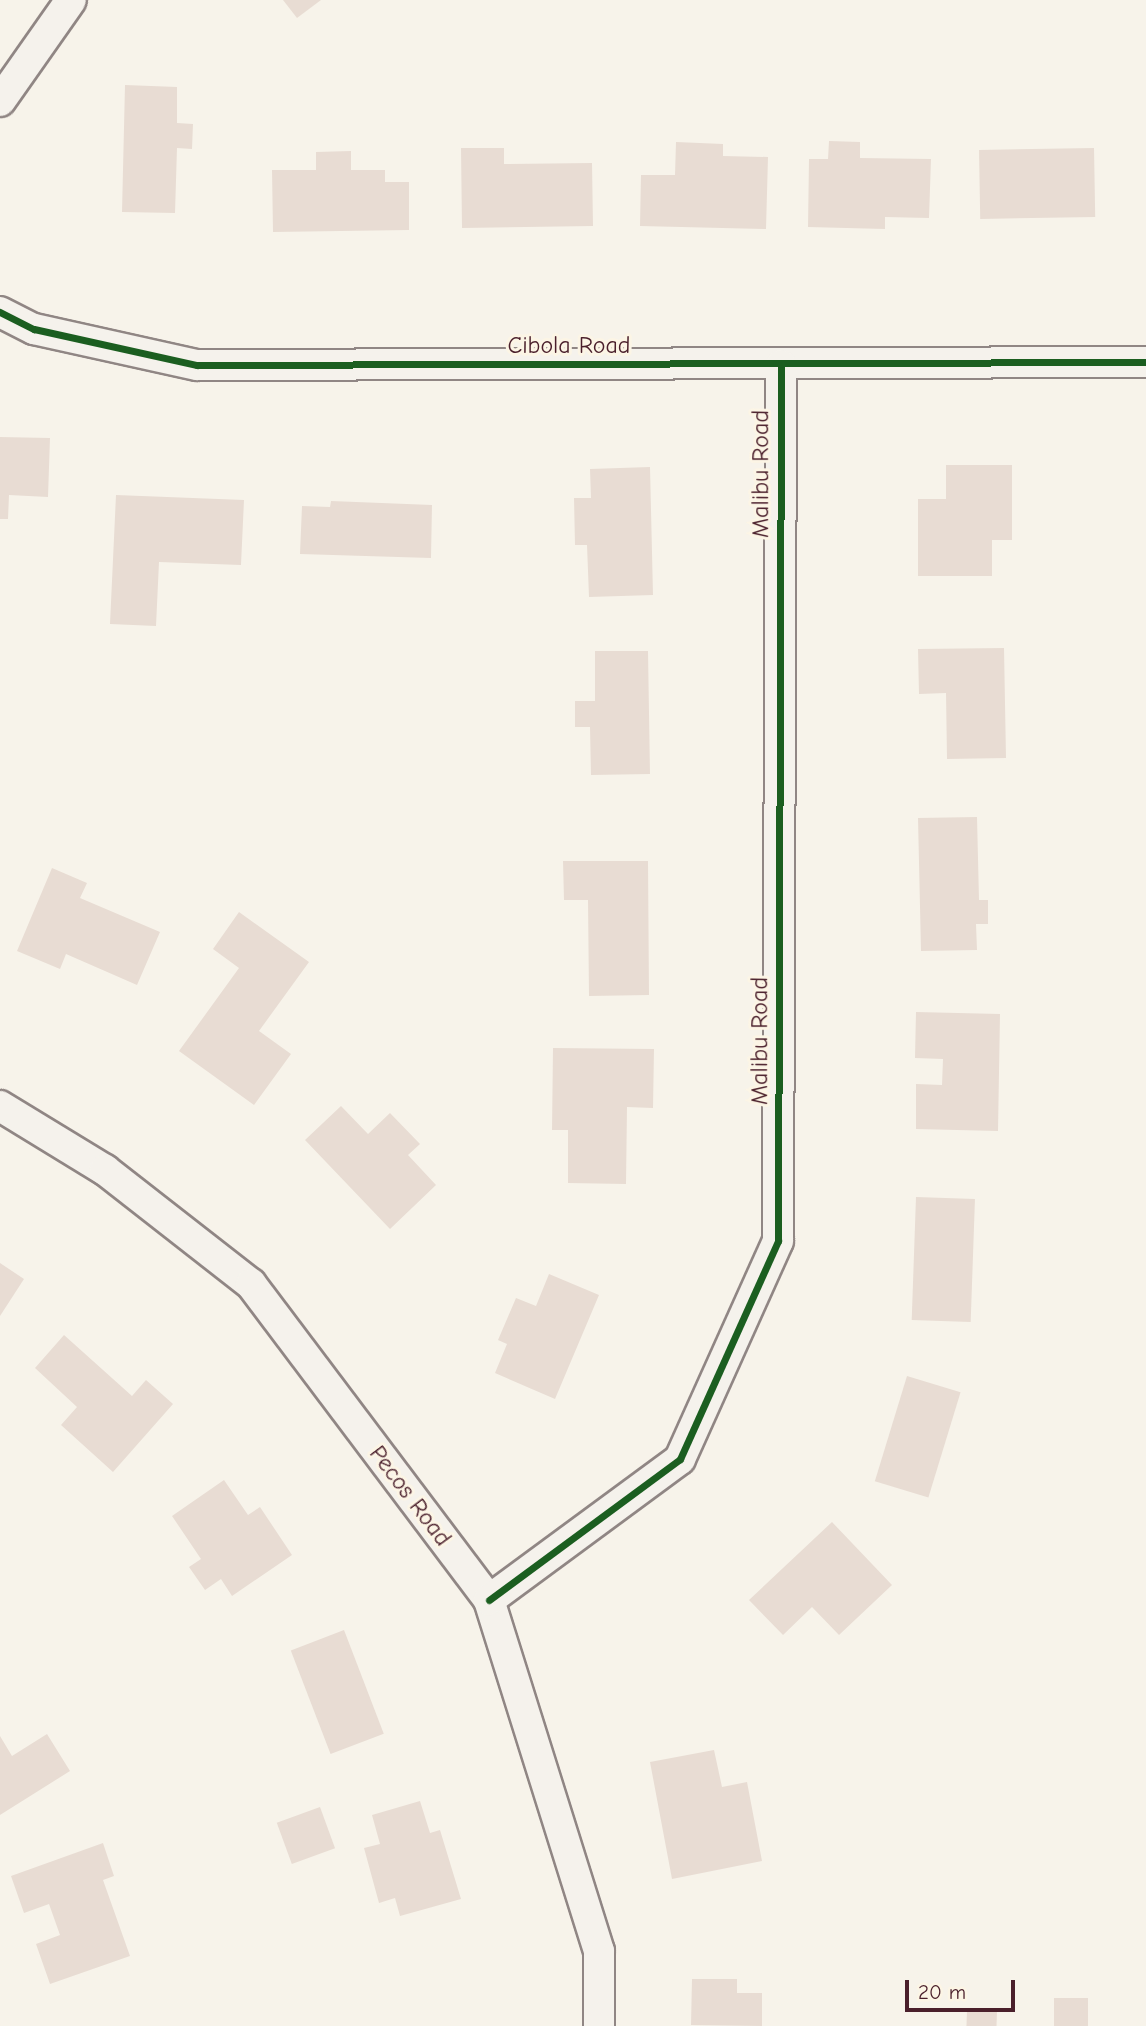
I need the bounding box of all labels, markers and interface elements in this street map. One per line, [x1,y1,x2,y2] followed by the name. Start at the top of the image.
[507,332,631,360] street label: Cibola Road
[747,410,775,538] street label: Malibu Road
[746,977,774,1105] street label: Malibu Road
[363,1440,457,1552] street label: Pecos Road
[908,1966,1018,2010] scale bar
[918,1980,966,2004] text: 20 m

